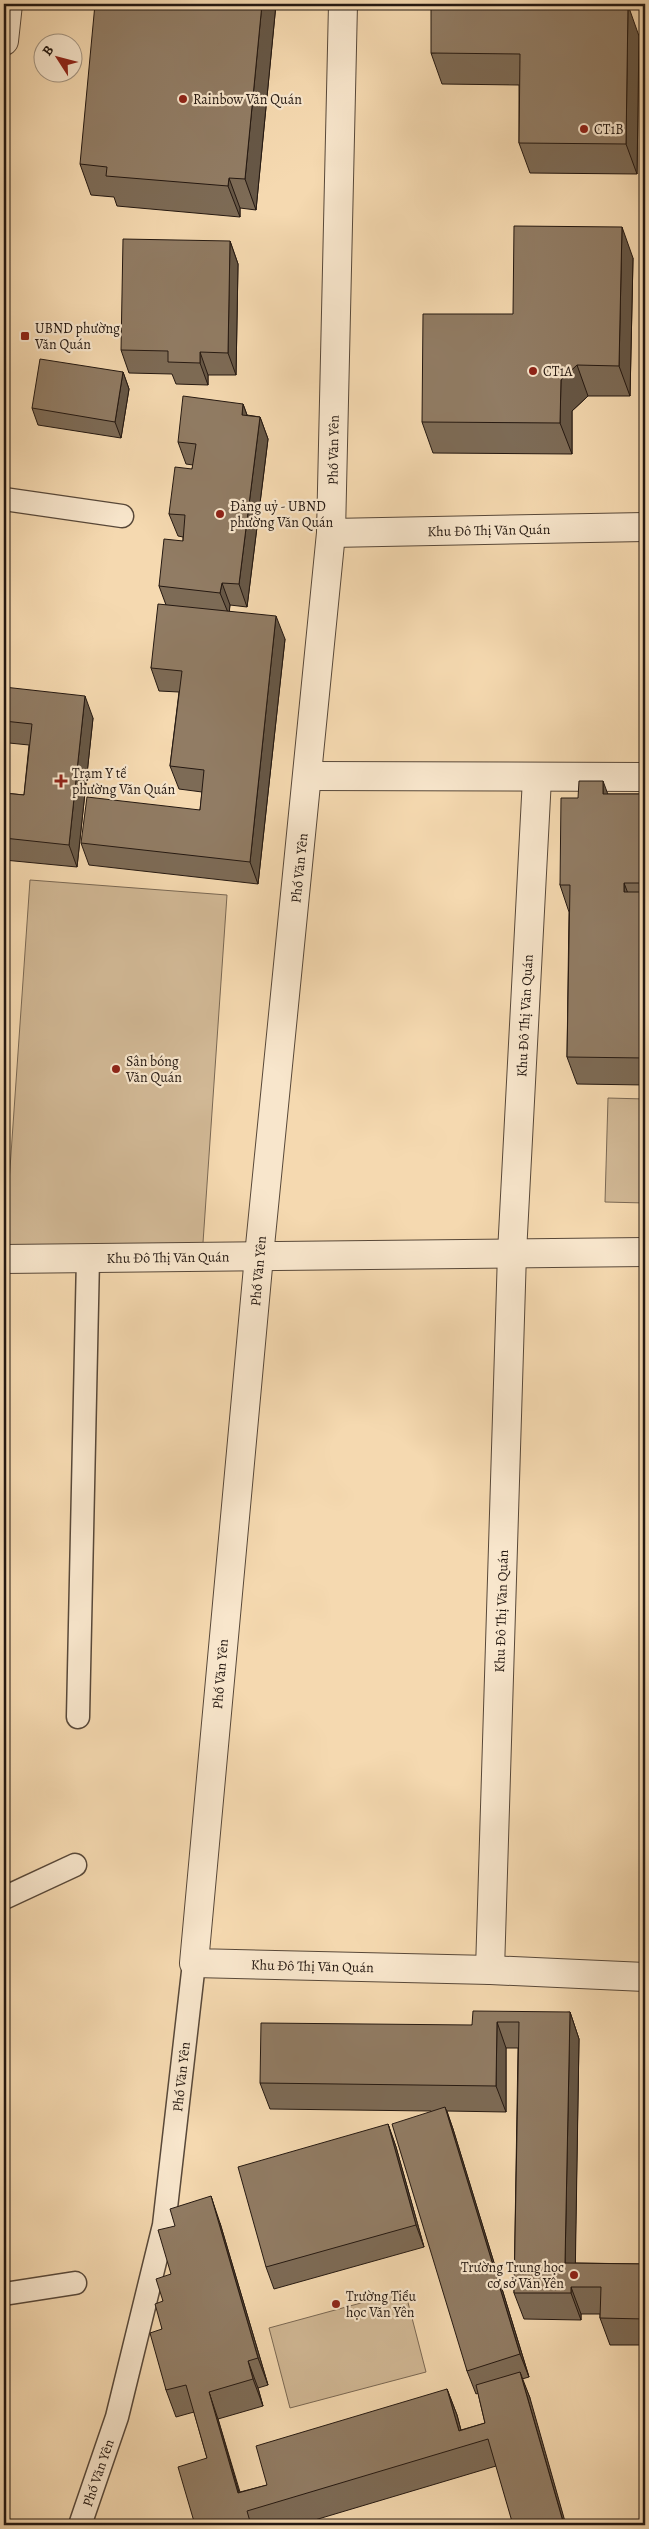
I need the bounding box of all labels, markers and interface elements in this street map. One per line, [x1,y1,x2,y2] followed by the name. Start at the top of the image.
[32,32,82,82] north arrow
[38,41,58,60] text: B
[193,90,302,109] place label: Rainbow Văn Quán
[177,93,189,105] marker: Rainbow Văn Quán
[594,120,624,139] place label: CT1B
[578,123,590,135] marker: CT1B
[34,319,120,354] place label: UBND phường Văn Quán
[19,330,31,342] marker: UBND phường Văn Quán
[543,362,573,381] place label: CT1A
[527,365,539,377] marker: CT1A
[323,414,344,485] street label: Phố Văn Yên
[230,497,334,532] place label: Đảng uỷ - UBND phường Văn Quán
[214,508,226,520] marker: Đảng uỷ - UBND phường Văn Quán
[427,520,551,541] street label: Khu Đô Thị Văn Quán
[72,764,176,799] place label: Trạm Y tế phường Văn Quán
[54,774,68,788] marker: Trạm Y tế phường Văn Quán
[286,832,313,904] street label: Phố Văn Yên
[512,953,538,1078] street label: Khu Đô Thị Văn Quán
[125,1052,182,1087] place label: Sân bóng Văn Quán
[110,1063,122,1075] marker: Sân bóng Văn Quán
[246,1235,271,1307] street label: Phố Văn Yên
[106,1248,230,1268] street label: Khu Đô Thị Văn Quán
[490,1549,513,1673] street label: Khu Đô Thị Văn Quán
[208,1638,233,1710] street label: Phố Văn Yên
[251,1955,374,1977] street label: Khu Đô Thị Văn Quán
[168,2041,195,2113] street label: Phố Văn Yên
[461,2258,564,2293] place label: Trường Trung học cơ sở Văn Yên
[568,2269,580,2281] marker: Trường Trung học cơ sở Văn Yên
[346,2287,416,2322] place label: Trường Tiểu học Văn Yên
[330,2298,342,2310] marker: Trường Tiểu học Văn Yên
[78,2436,119,2509] street label: Phố Văn Yên

